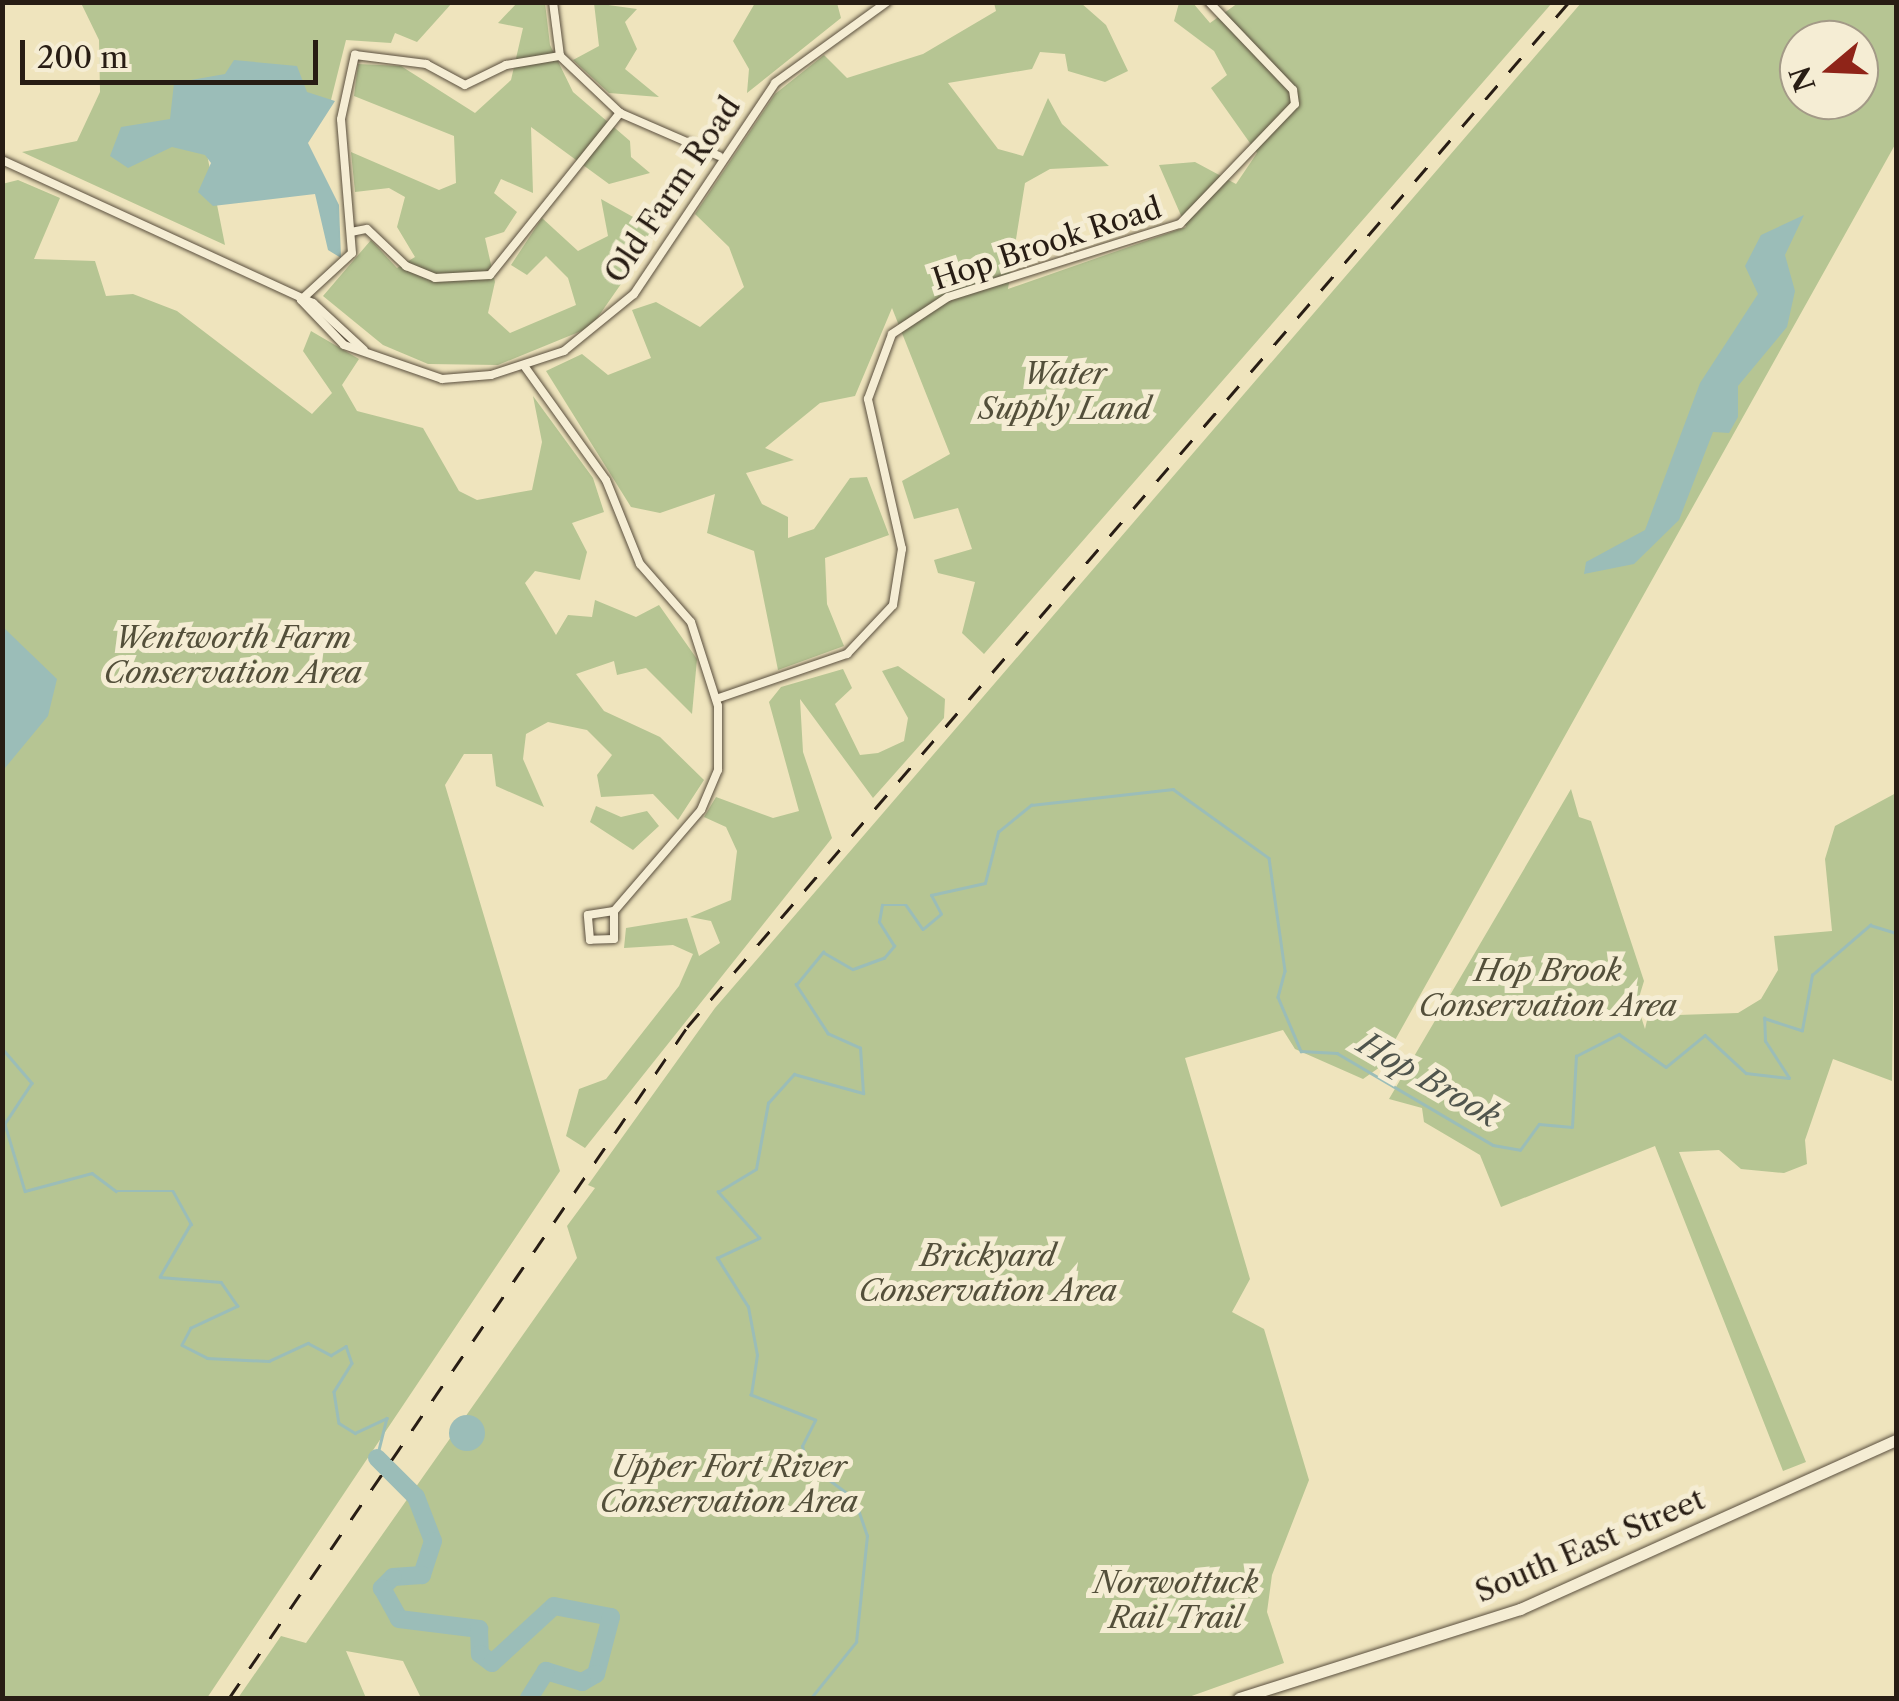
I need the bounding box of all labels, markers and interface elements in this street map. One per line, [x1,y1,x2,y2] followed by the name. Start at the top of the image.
[25,20,322,82] scale bar
[1779,20,1879,120] north arrow
[37,39,128,76] text: 200 m
[1782,62,1823,96] text: N
[597,90,749,290] street label: Old Farm Road
[928,190,1166,298] street label: Hop Brook Road
[979,356,1151,426] park label: Water Supply Land
[104,620,362,690] park label: Wentworth Farm Conservation Area
[1419,953,1677,1024] park label: Hop Brook Conservation Area
[1351,1024,1507,1136] water label: Hop Brook
[859,1238,1117,1308] park label: Brickyard Conservation Area
[600,1449,858,1520] park label: Upper Fort River Conservation Area
[1470,1482,1710,1610] street label: South East Street
[1093,1565,1259,1636] park label: Norwottuck Rail Trail

